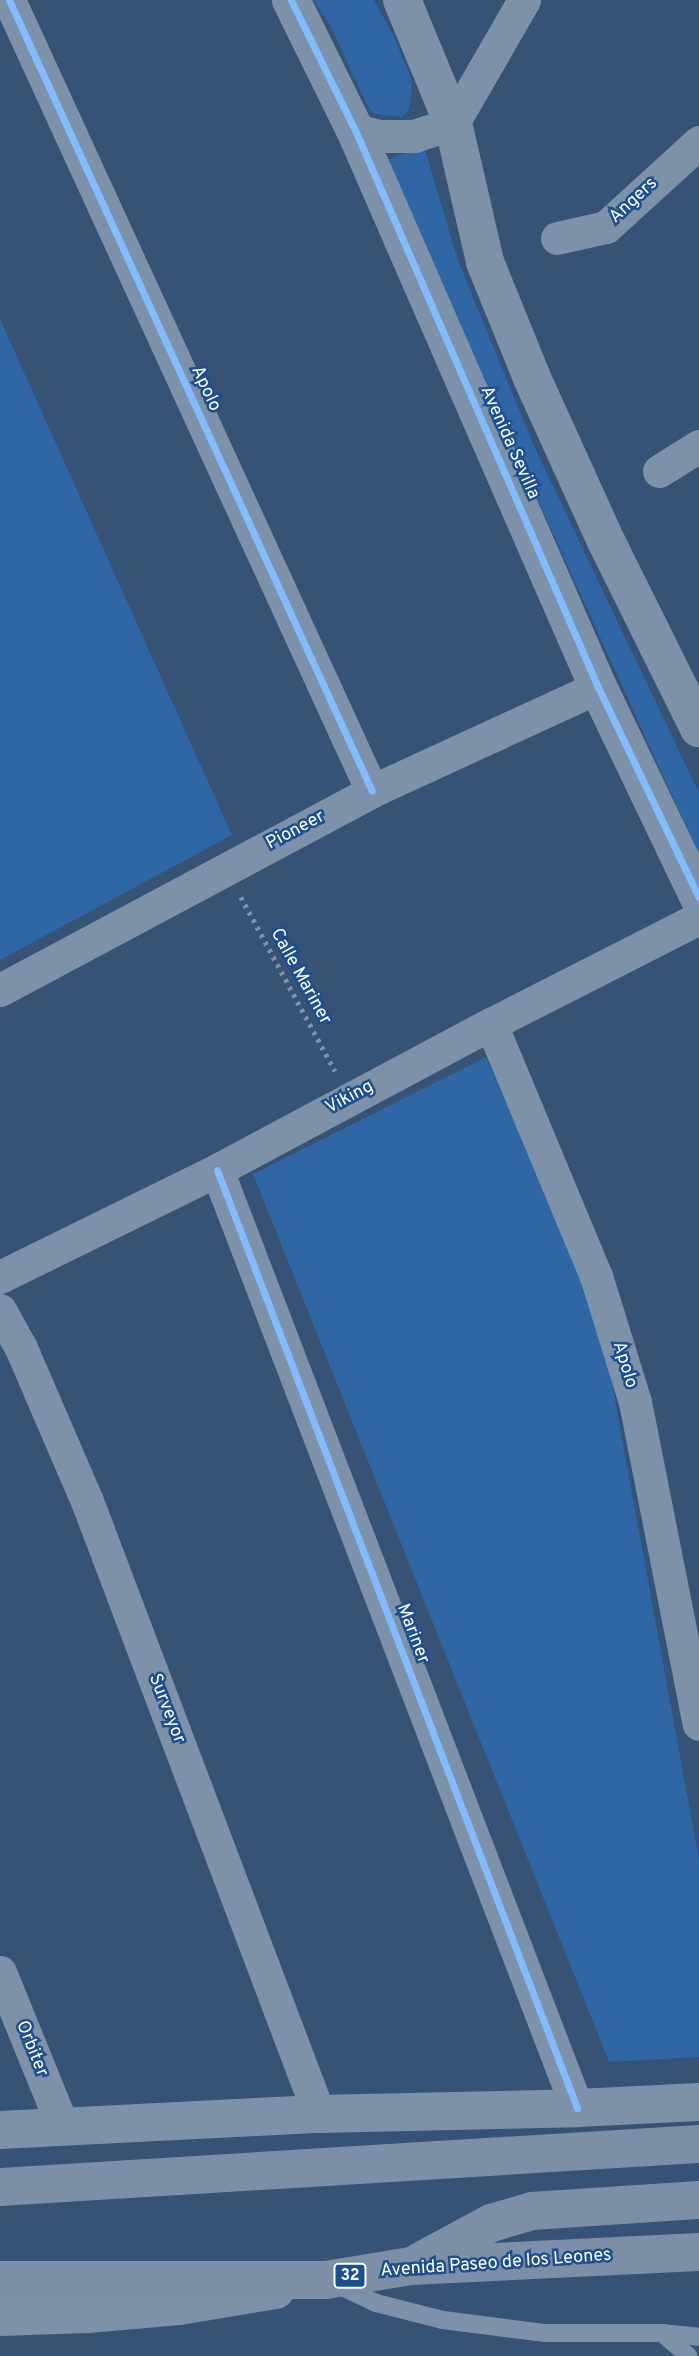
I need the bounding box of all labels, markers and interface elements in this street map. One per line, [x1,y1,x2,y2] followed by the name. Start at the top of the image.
[605,173,663,229] street label: Angers
[185,363,225,415] street label: Apolo
[474,383,544,503] street label: Avenida Sevilla
[263,807,329,855] street label: Pioneer
[265,925,335,1029] street label: Calle Mariner
[322,1076,378,1120] street label: Viking
[607,1339,641,1391] street label: Apolo
[391,1601,433,1667] street label: Mariner
[143,1671,189,1747] street label: Surveyor
[10,2018,52,2080] street label: Orbiter
[380,2245,612,2283] street label: Avenida Paseo de los Leones
[332,2264,368,2288] road number: 32

